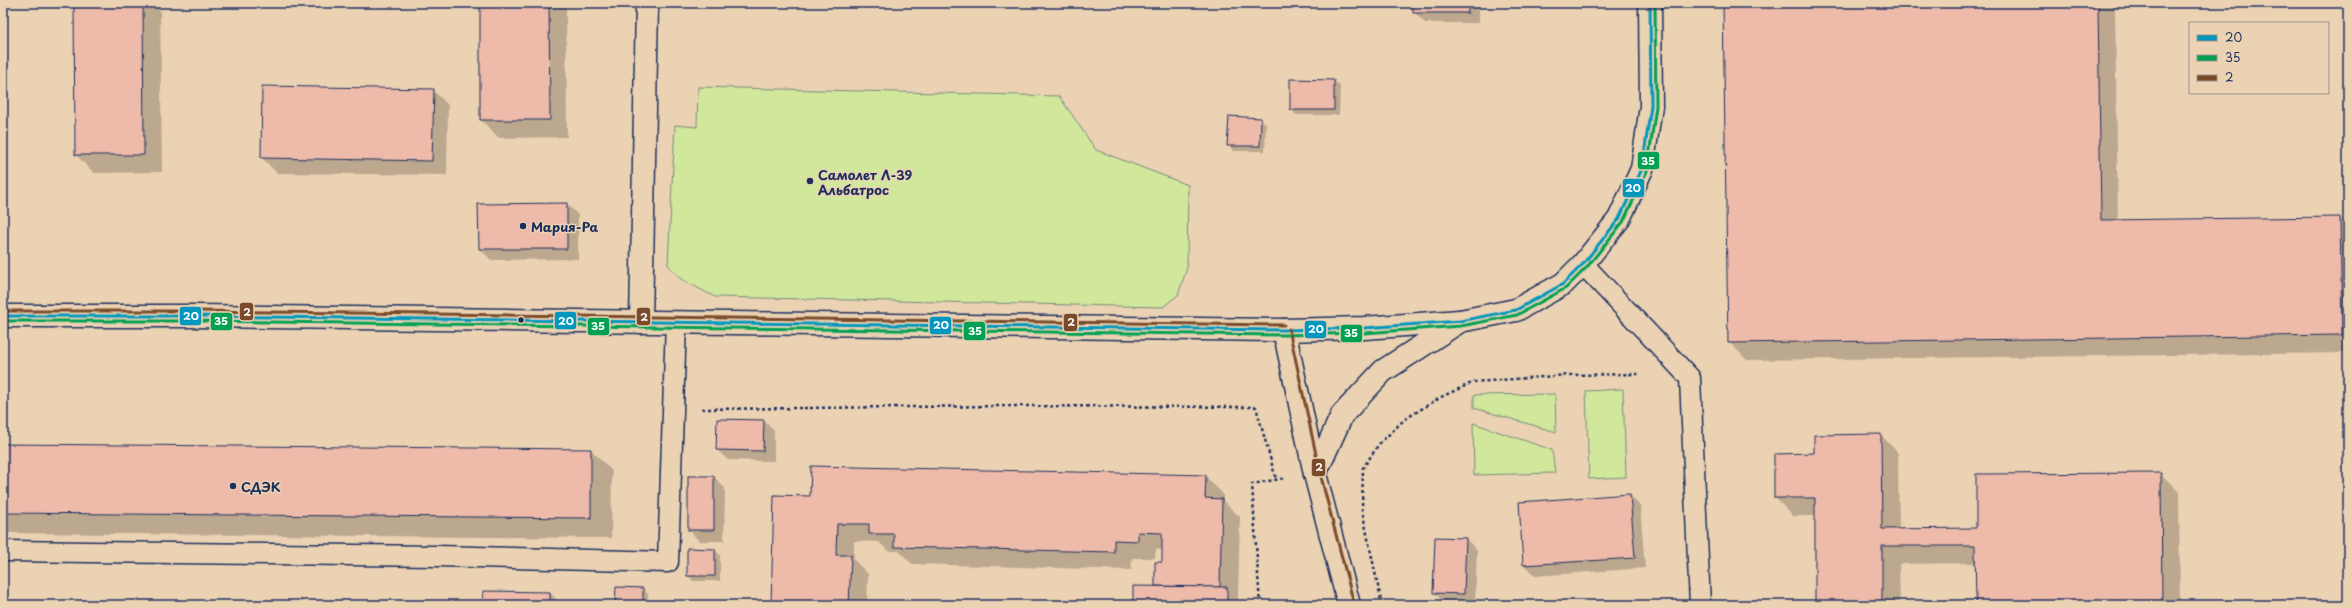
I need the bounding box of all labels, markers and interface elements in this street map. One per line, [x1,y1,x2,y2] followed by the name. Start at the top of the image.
[2189,22,2329,94] legend
[2225,28,2242,46] text: 20
[2225,48,2240,66] text: 35
[2225,68,2234,86] text: 2
[1637,151,1660,170] line badge: 35
[1641,152,1655,169] text: 35
[818,165,912,199] place label: Самолет Л-39 Альбатрос
[805,176,815,186] marker: Самолет Л-39 Альбатрос
[1622,178,1645,198] line badge: 20
[1625,179,1641,196] text: 20
[531,217,599,236] place label: Мария-Ра
[518,221,528,231] marker: Мария-Ра
[239,302,254,321] line badge: 2
[243,303,251,320] text: 2
[179,306,202,326] line badge: 20
[183,307,199,324] text: 20
[636,307,651,326] line badge: 2
[640,308,648,325] text: 2
[554,311,577,330] line badge: 20
[210,312,233,331] line badge: 35
[214,312,228,329] text: 35
[558,312,574,329] text: 20
[1063,313,1078,332] line badge: 2
[1067,313,1075,330] text: 2
[516,315,526,325] unlabelled marker
[929,316,952,335] line badge: 20
[933,316,949,333] text: 20
[587,317,610,336] line badge: 35
[591,317,605,334] text: 35
[1304,320,1327,339] line badge: 20
[1308,320,1324,337] text: 20
[963,321,986,341] line badge: 35
[968,322,982,339] text: 35
[1340,324,1363,343] line badge: 35
[1344,324,1358,341] text: 35
[1311,458,1326,477] line badge: 2
[1315,458,1323,475] text: 2
[241,477,281,496] place label: СДЭК
[228,481,238,491] marker: СДЭК

